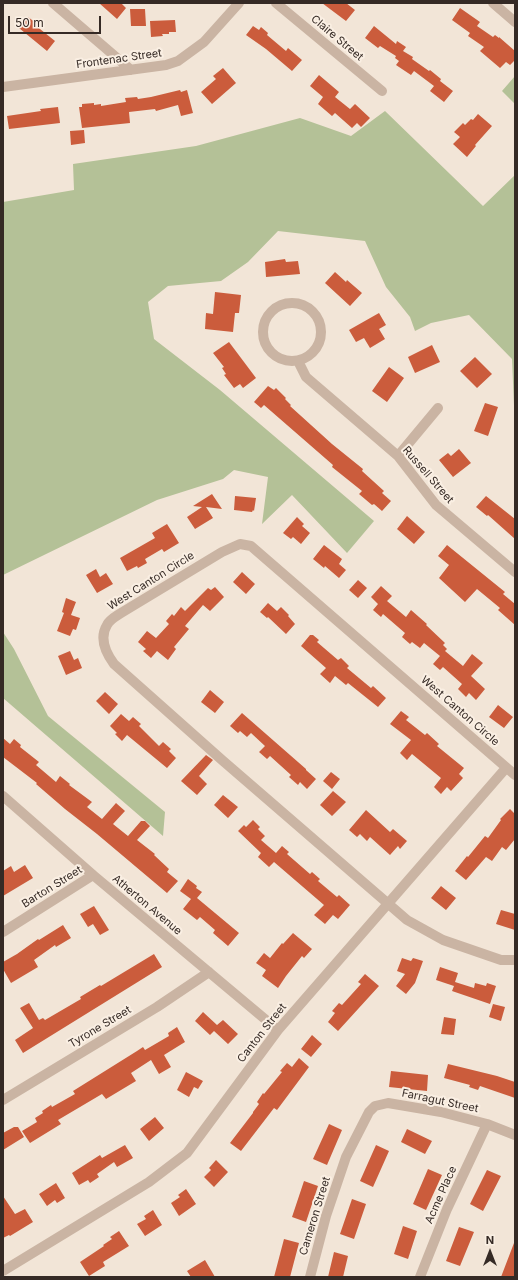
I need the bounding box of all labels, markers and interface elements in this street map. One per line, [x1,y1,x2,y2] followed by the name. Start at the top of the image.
[10,8,103,34] scale bar
[308,12,366,64] street label: Claire Street
[15,15,44,30] text: 50 m
[75,46,163,72] street label: Frontenac Street
[400,444,456,506] street label: Russell Street
[105,549,197,613] street label: West Canton Circle
[418,673,502,749] street label: West Canton Circle
[19,863,85,911] street label: Barton Street
[110,872,184,938] street label: Atherton Avenue
[235,1001,289,1065] street label: Canton Street
[67,1003,133,1051] street label: Tyrone Street
[400,1086,480,1116] street label: Farragut Street
[422,1164,460,1226] street label: Acme Place
[297,1175,333,1257] street label: Cameron Street
[470,1232,510,1272] north arrow
[486,1233,494,1247] text: N

